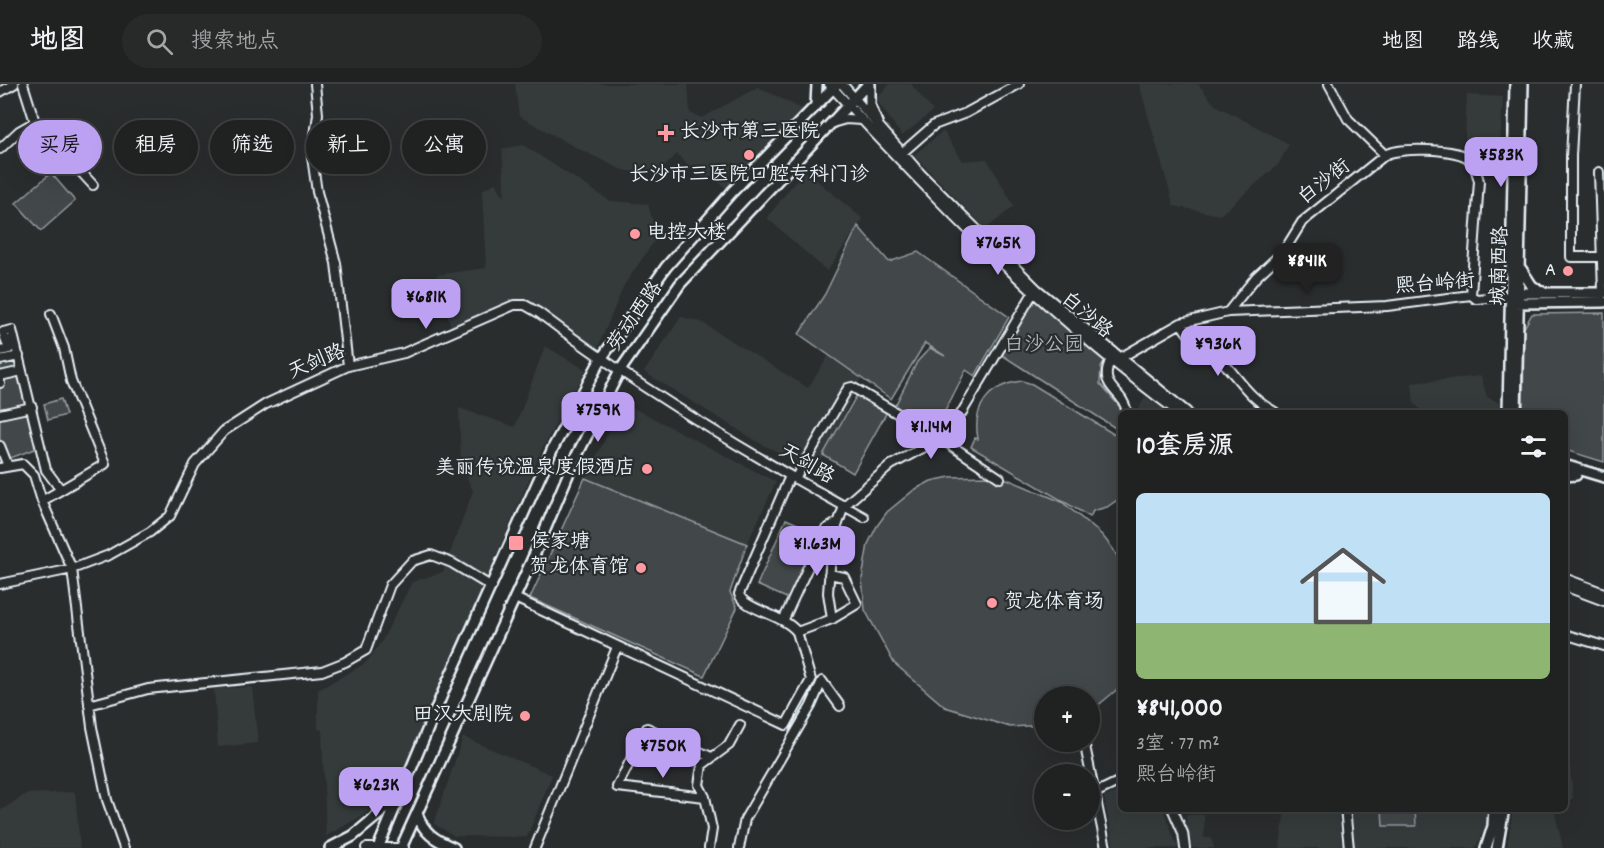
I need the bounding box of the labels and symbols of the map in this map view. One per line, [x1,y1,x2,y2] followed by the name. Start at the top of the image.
[680,119,820,147] place label: 长沙市第三医院
[657,124,675,142] marker: 长沙市第三医院
[1459,137,1543,188] pin: ¥583K
[742,148,756,162] marker: 长沙市三医院口腔专科门诊
[1293,153,1357,213] street label: 白沙街
[629,162,869,190] place label: 长沙市三医院口腔专科门诊
[647,220,727,248] place label: 电控大楼
[956,225,1040,276] pin: ¥765K
[1486,225,1516,306] street label: 城南西路
[628,227,642,241] marker: 电控大楼
[1265,243,1349,294] pin: ¥841K
[1545,257,1556,285] place label: A
[1561,264,1575,278] marker: A
[1394,268,1476,302] street label: 熙台岭街
[602,275,671,358] street label: 劳动西路
[384,279,468,330] pin: ¥681K
[1054,286,1119,347] street label: 白沙路
[1176,326,1260,377] pin: ¥936K
[1004,332,1084,360] park label: 白沙公园
[284,338,351,388] street label: 天剑路
[556,392,640,443] pin: ¥759K
[882,409,980,460] pin: ¥1.14M
[773,438,840,493] street label: 天剑路
[435,455,635,483] place label: 美丽传说温泉度假酒店
[640,462,654,476] marker: 美丽传说温泉度假酒店
[768,526,866,577] pin: ¥1.63M
[530,529,590,557] place label: 侯家塘
[507,534,525,552] marker: 侯家塘
[529,554,629,582] place label: 贺龙体育馆
[634,561,648,575] marker: 贺龙体育馆
[1004,589,1104,617] place label: 贺龙体育场
[985,596,999,610] marker: 贺龙体育场
[413,702,513,730] place label: 田汉大剧院
[518,709,532,723] marker: 田汉大剧院
[621,728,705,779] pin: ¥750K
[334,767,418,818] pin: ¥623K

